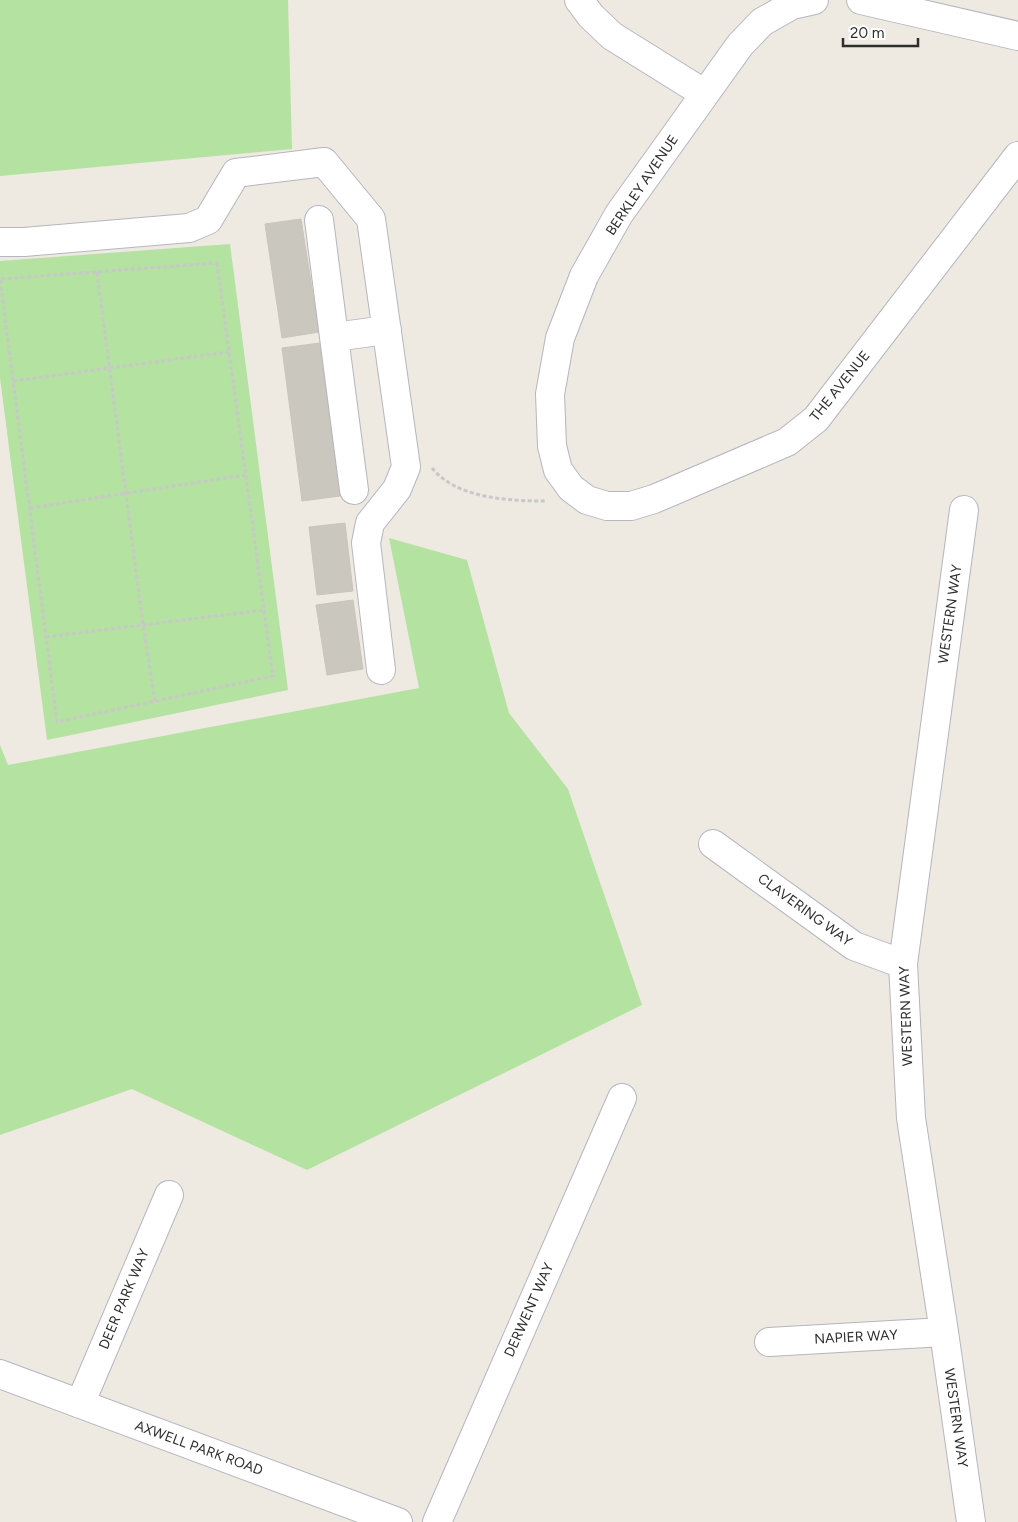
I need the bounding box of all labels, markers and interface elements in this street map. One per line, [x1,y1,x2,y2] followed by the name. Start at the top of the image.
[843,15,918,47] scale bar
[850,24,884,42] text: 20 m
[602,132,682,238] street label: BERKLEY AVENUE
[806,347,874,425] street label: THE AVENUE
[935,563,965,665] street label: WESTERN WAY
[754,870,856,950] street label: CLAVERING WAY
[896,965,916,1066] street label: WESTERN WAY
[95,1246,153,1352] street label: DEER PARK WAY
[501,1260,558,1360] street label: DERWENT WAY
[814,1326,899,1348] street label: NAPIER WAY
[941,1367,971,1469] street label: WESTERN WAY
[133,1417,265,1479] street label: AXWELL PARK ROAD

